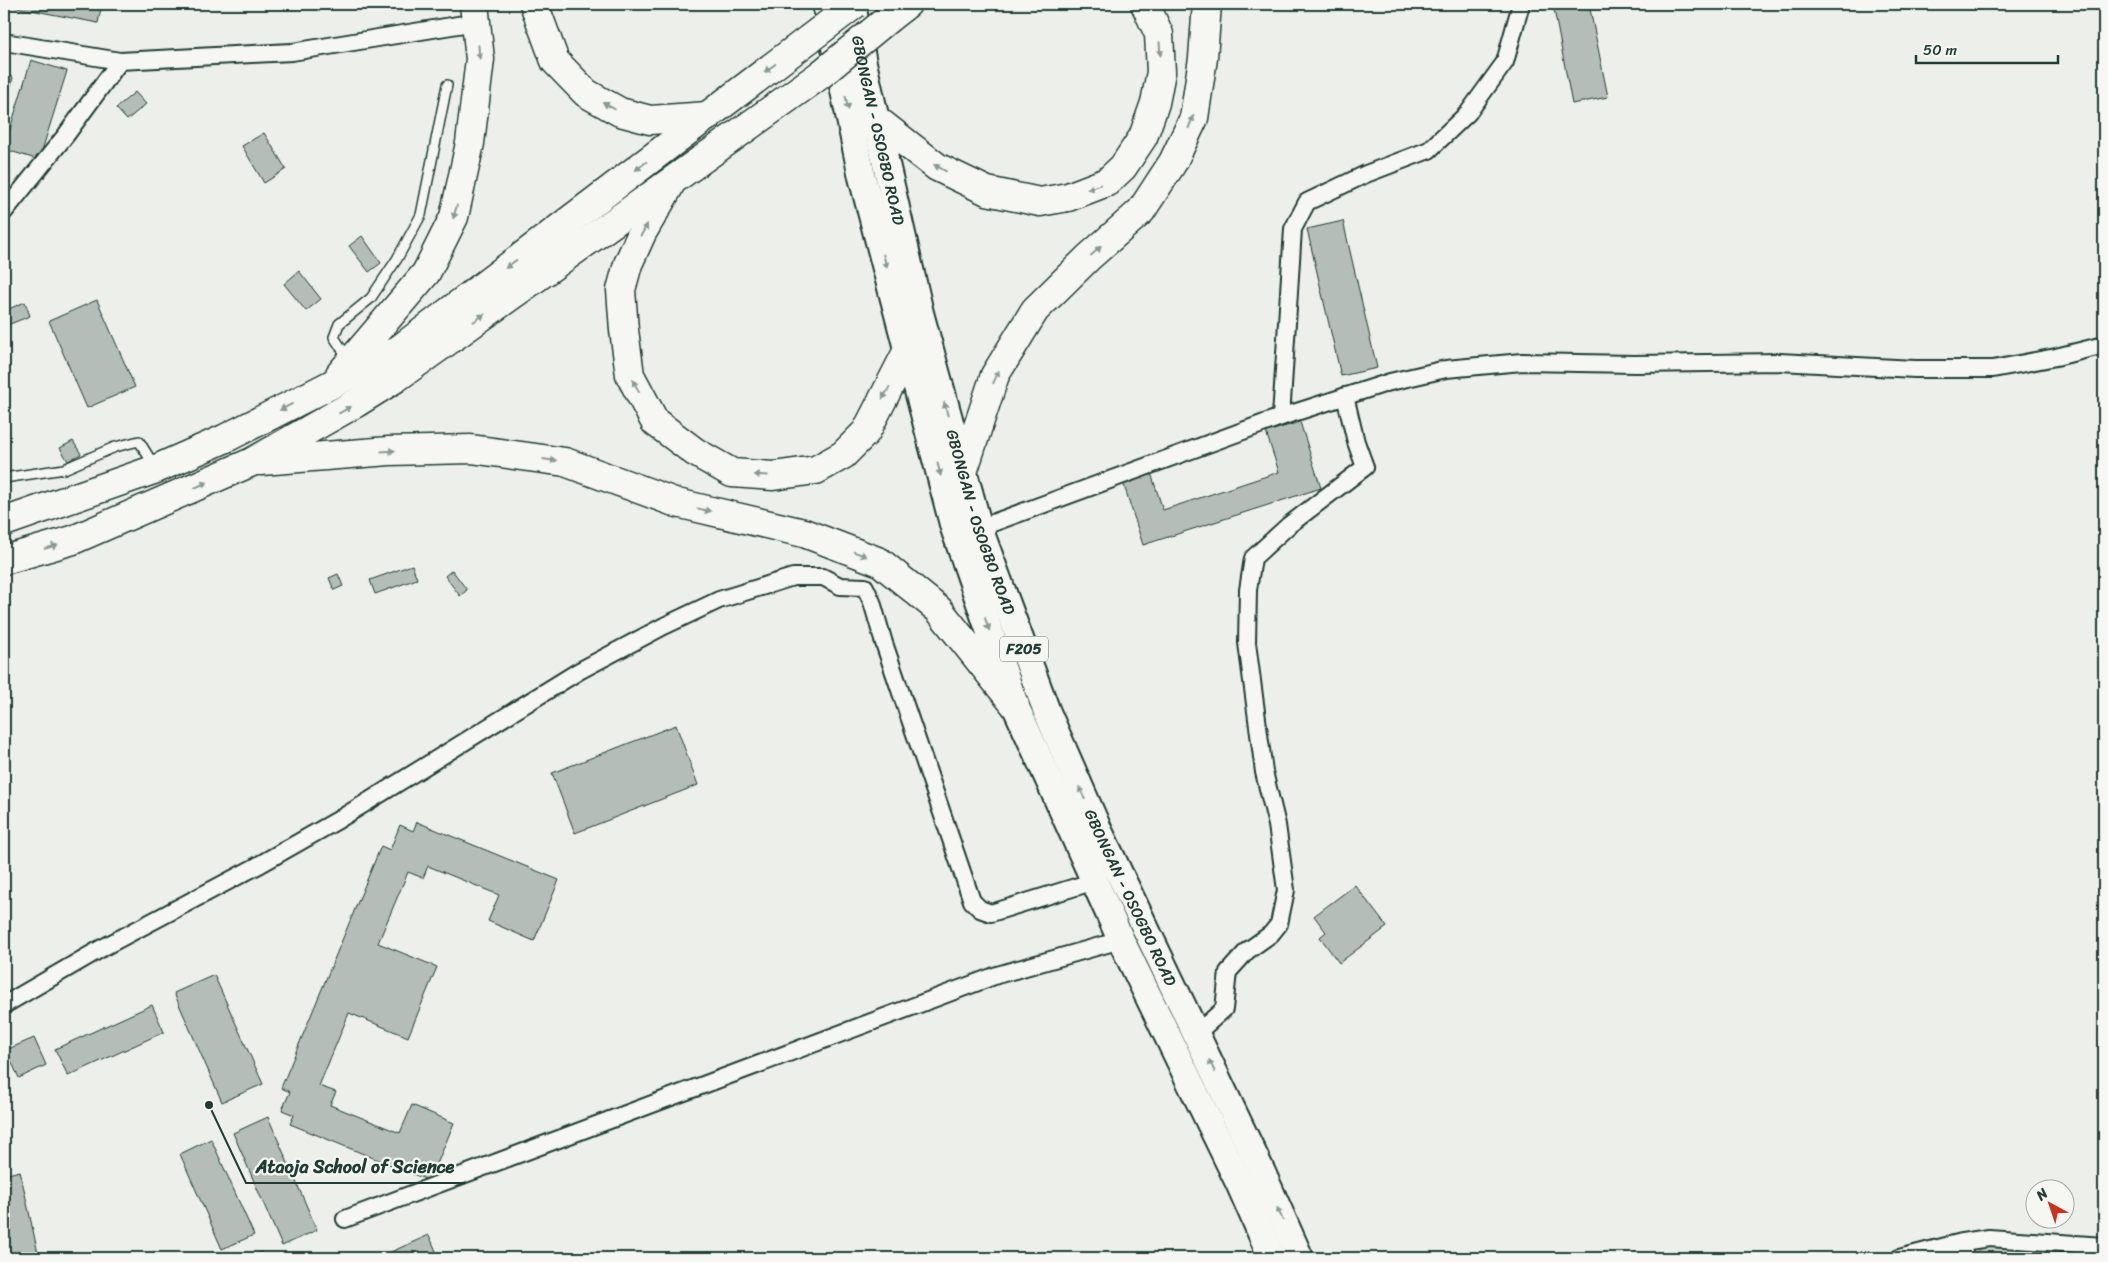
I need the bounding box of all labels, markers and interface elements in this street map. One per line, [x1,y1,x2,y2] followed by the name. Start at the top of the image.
[1916,32,2058,64] scale bar
[844,33,914,228] street label: GBONGAN - OSOGBO ROAD
[1923,37,1958,63] text: 50 m
[1156,42,1164,58] one-way arrow
[475,45,483,61] one-way arrow
[764,63,777,74] one-way arrow
[843,95,851,110] one-way arrow
[602,102,616,111] one-way arrow
[1188,115,1196,129] one-way arrow
[635,161,648,172] one-way arrow
[933,164,948,172] one-way arrow
[1086,183,1101,191] one-way arrow
[450,205,458,220] one-way arrow
[640,223,648,238] one-way arrow
[1090,245,1102,257] one-way arrow
[881,253,889,268] one-way arrow
[505,259,518,270] one-way arrow
[472,313,486,323] one-way arrow
[992,370,1000,384] one-way arrow
[632,379,640,393] one-way arrow
[881,387,890,400] one-way arrow
[942,402,950,417] one-way arrow
[279,403,293,411] one-way arrow
[337,406,352,414] one-way arrow
[938,426,1024,619] street label: GBONGAN - OSOGBO ROAD
[380,447,396,455] one-way arrow
[542,456,558,464] one-way arrow
[935,462,943,477] one-way arrow
[753,471,769,479] one-way arrow
[194,480,208,488] one-way arrow
[696,506,711,514] one-way arrow
[43,542,58,550] one-way arrow
[853,551,867,559] one-way arrow
[983,617,991,632] one-way arrow
[1000,636,1048,662] road number: F205
[1078,786,1086,800] one-way arrow
[1076,804,1186,991] street label: GBONGAN - OSOGBO ROAD
[1208,1059,1216,1073] one-way arrow
[246,1150,465,1183] callout: Ataoja School of Science
[255,1151,455,1183] text: Ataoja School of Science
[2026,1180,2076,1230] north arrow
[2029,1182,2054,1208] text: N
[1275,1207,1283,1221] one-way arrow

